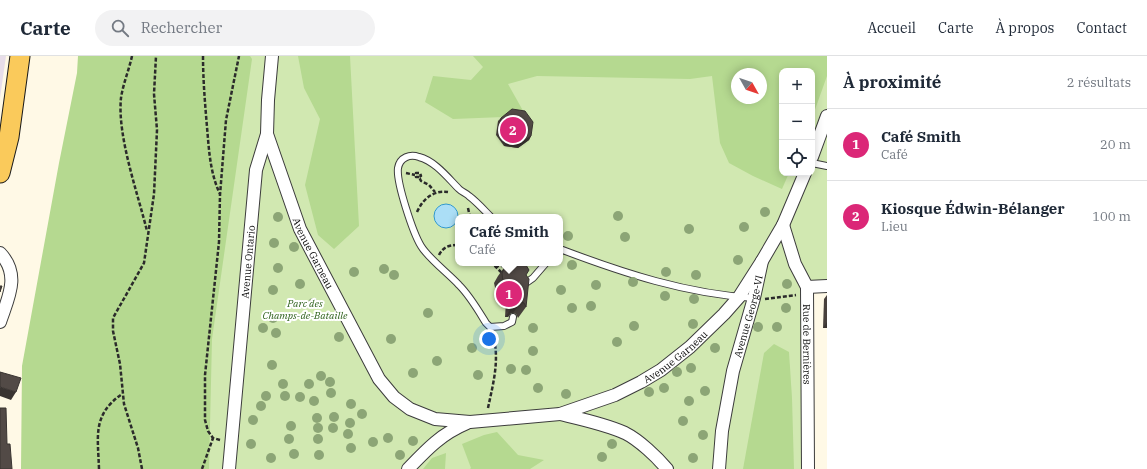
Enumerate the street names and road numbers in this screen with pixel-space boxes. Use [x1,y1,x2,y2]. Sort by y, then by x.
street label: Avenue Garneau [290,216,336,291]
street label: Avenue Ontario [238,224,258,299]
street label: Avenue George-VI [731,274,766,359]
street label: Rue de Bernières [800,304,814,385]
street label: Avenue Garneau [641,328,710,386]

